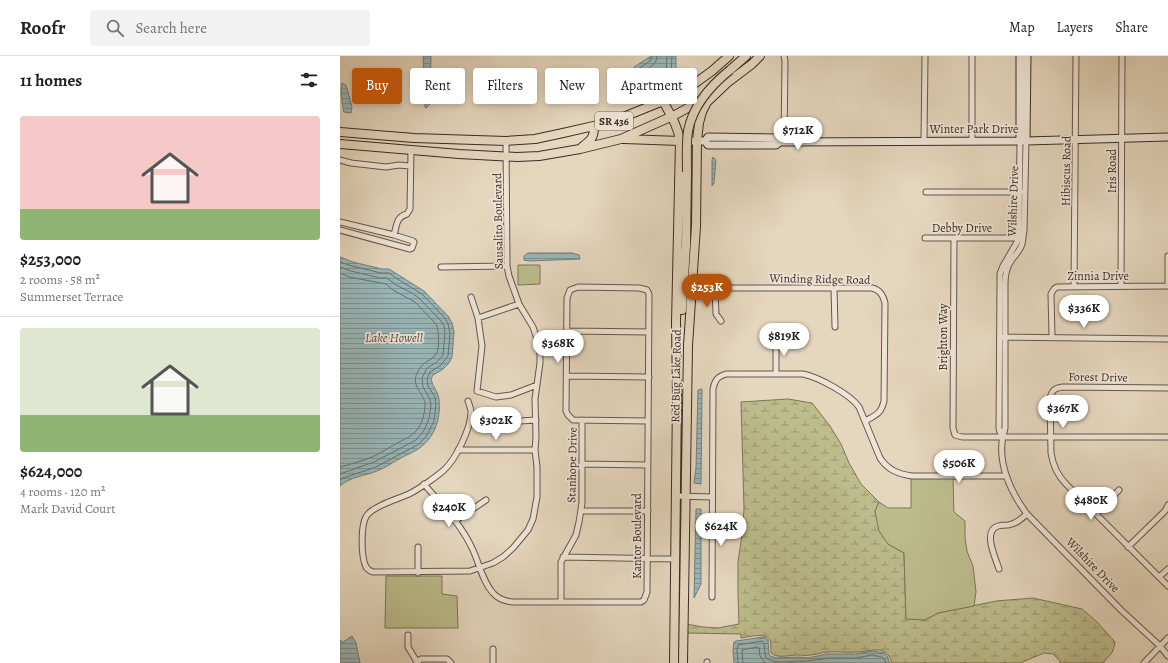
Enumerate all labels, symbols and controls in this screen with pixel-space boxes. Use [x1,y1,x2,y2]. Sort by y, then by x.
search box [90,10,370,46]
text: Roofr [20,15,66,41]
icon: search [104,17,126,39]
text: Search here [136,18,207,38]
text: Map [1009,18,1035,37]
text: Layers [1057,18,1093,37]
text: Share [1115,18,1148,37]
chip: Buy [352,68,402,104]
chip: Rent [410,68,465,104]
chip: Filters [473,68,537,104]
chip: New [545,68,599,104]
chip: Apartment [607,68,697,104]
text: 11 homes [20,69,82,92]
icon: filters [298,69,320,91]
road number: SR 436 [595,112,633,130]
pin: $712K [770,117,826,151]
text: $712K [782,121,814,138]
street label: Winter Park Drive [929,121,1018,137]
street label: Hibiscus Road [1057,135,1075,206]
icon: home [134,142,206,214]
street label: Iris Road [1104,148,1120,193]
street label: Wilshire Drive [1004,165,1022,238]
street label: Sausalito Boulevard [489,172,507,269]
street label: Debby Drive [932,220,992,236]
text: $253,000 [20,248,81,271]
street label: Zinnia Drive [1067,268,1129,284]
street label: Winding Ridge Road [768,270,871,288]
text: 2 rooms · 58 m² [20,271,100,288]
pin: $253K [679,274,735,308]
text: $253K [691,278,723,295]
text: Summerset Terrace [20,288,123,305]
pin: $336K [1056,295,1112,329]
text: $336K [1068,299,1100,316]
street label: Brighton Way [935,303,951,371]
pin: $819K [756,323,812,357]
text: $819K [768,327,800,344]
water label: Lake Howell [365,329,424,346]
street label: Red Bug Lake Road [667,329,685,423]
pin: $368K [530,330,586,364]
text: $368K [542,334,574,351]
icon: home [134,354,206,426]
street label: Forest Drive [1068,368,1128,386]
pin: $367K [1035,395,1091,429]
text: $367K [1047,399,1079,416]
pin: $302K [468,407,524,441]
text: $302K [479,411,513,428]
street label: Stanhope Drive [563,427,581,503]
pin: $506K [931,450,987,484]
text: $506K [943,454,975,471]
text: $624,000 [20,460,82,483]
text: 4 rooms · 120 m² [20,483,105,500]
pin: $480K [1063,487,1119,521]
text: $480K [1074,491,1108,508]
street label: Kantor Boulevard [629,492,645,579]
pin: $240K [421,494,477,528]
text: $240K [432,498,466,515]
text: Mark David Court [20,500,116,517]
pin: $624K [693,513,749,547]
text: $624K [704,517,738,534]
street label: Wilshire Drive [1062,533,1123,596]

